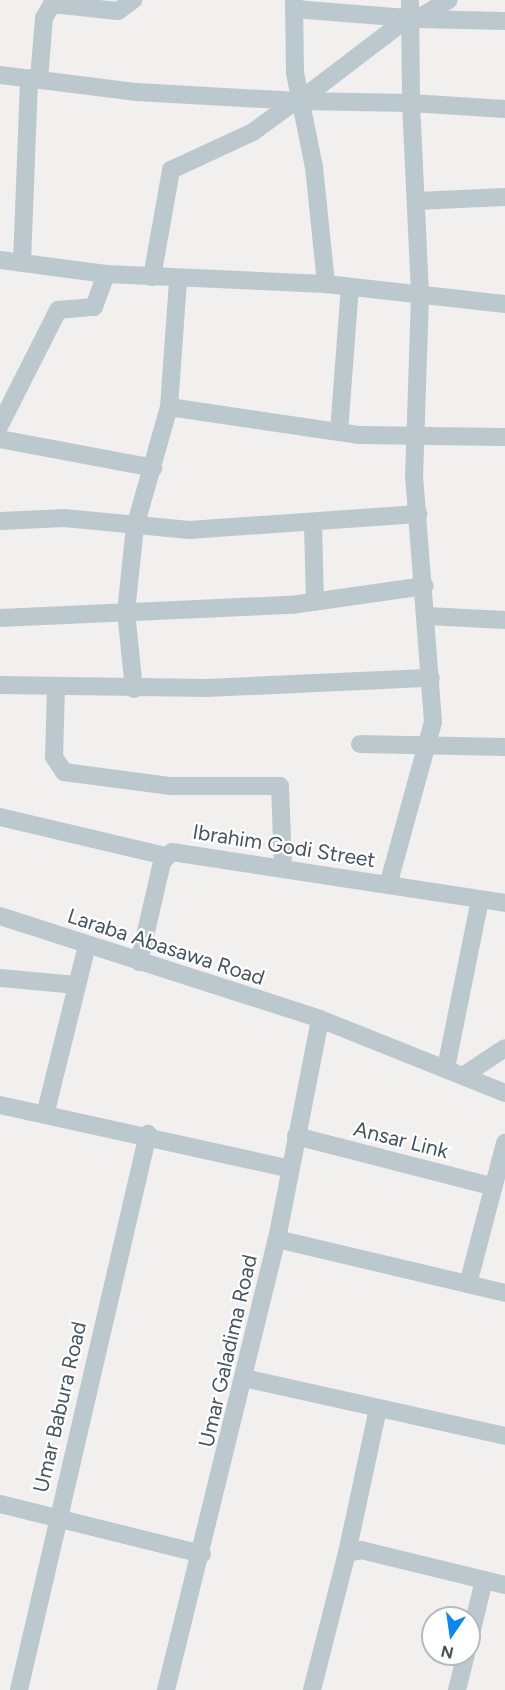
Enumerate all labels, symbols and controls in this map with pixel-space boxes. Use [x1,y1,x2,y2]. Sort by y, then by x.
street label: Ibrahim Godi Street [191,819,377,873]
street label: Laraba Abasawa Road [64,903,268,991]
street label: Ansar Link [351,1116,451,1164]
street label: Umar Galadima Road [194,1252,262,1450]
street label: Umar Babura Road [28,1319,92,1495]
north arrow [421,1606,481,1666]
text: N [439,1641,455,1663]

